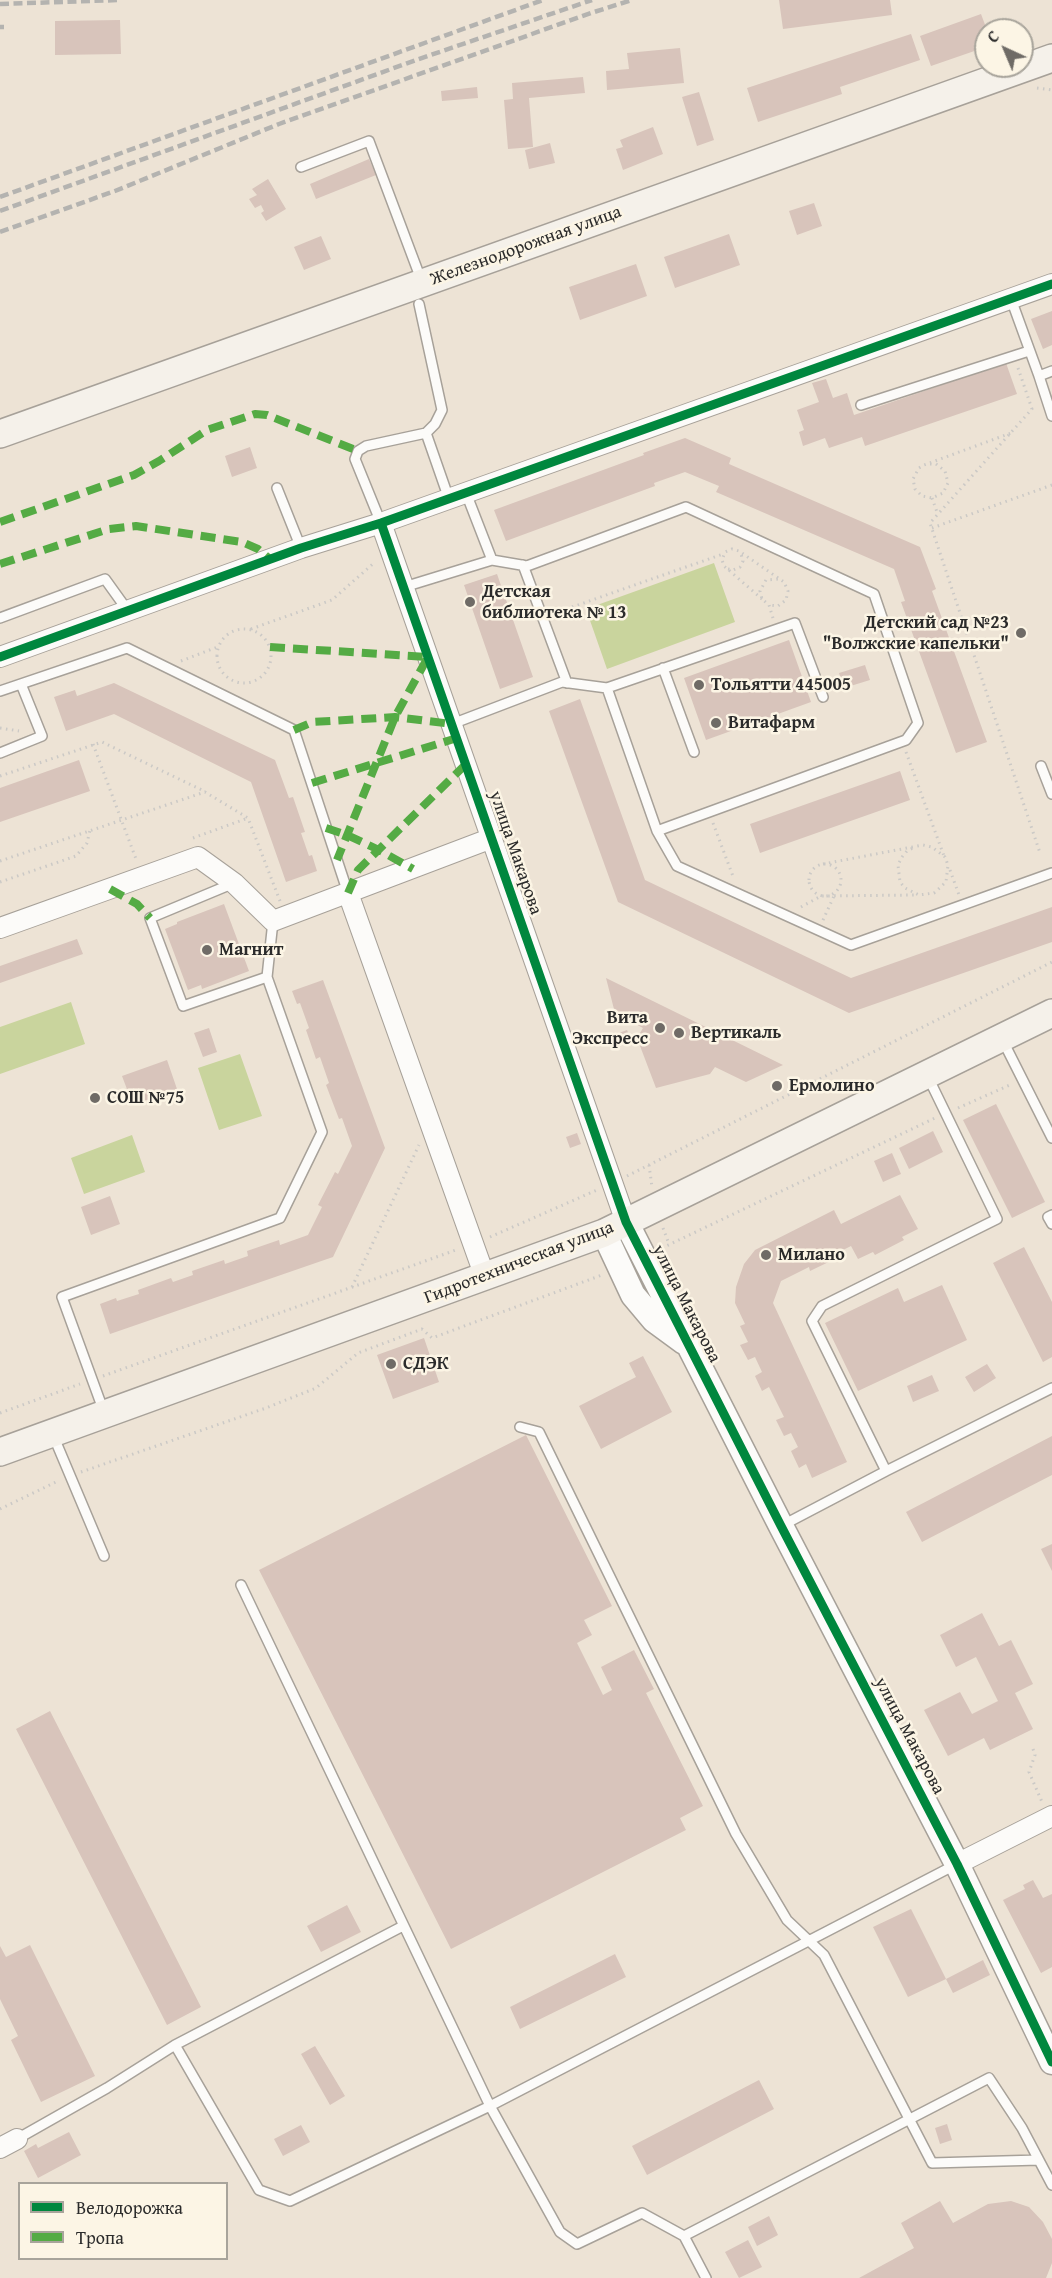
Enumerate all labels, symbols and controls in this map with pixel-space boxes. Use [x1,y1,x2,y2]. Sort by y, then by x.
north arrow [974,18,1034,78]
text: С [981,25,1004,48]
street label: Железнодорожная улица [427,201,625,291]
place label: Детская библиотека № 13 [482,581,627,624]
marker: Детская библиотека № 13 [463,595,477,609]
place label: Детский сад №23 "Волжские капельки" [823,612,1009,654]
marker: Детский сад №23 "Волжские капельки" [1014,626,1028,640]
place label: Тольятти 445005 [711,674,851,696]
marker: Тольятти 445005 [692,678,706,692]
place label: Витафарм [728,712,815,734]
marker: Витафарм [709,716,723,730]
street label: улица Макарова [484,788,546,918]
place label: Магнит [219,939,283,961]
marker: Магнит [200,943,214,957]
place label: Вита Экспресс [572,1007,648,1050]
marker: Вита Экспресс [653,1021,667,1035]
place label: Вертикаль [691,1022,781,1044]
marker: Вертикаль [672,1026,686,1040]
place label: Ермолино [789,1075,874,1097]
marker: Ермолино [770,1079,784,1093]
place label: СОШ №75 [107,1087,184,1109]
marker: СОШ №75 [88,1091,102,1105]
street label: Гидротехническая улица [421,1217,617,1309]
street label: улица Макарова [647,1241,725,1367]
place label: Милано [778,1244,845,1266]
marker: Милано [759,1248,773,1262]
place label: СДЭК [403,1353,449,1375]
marker: СДЭК [384,1357,398,1371]
street label: улица Макарова [869,1674,949,1798]
legend [18,2182,228,2260]
text: Велодорожка [76,2194,183,2221]
text: Тропа [76,2224,124,2251]

